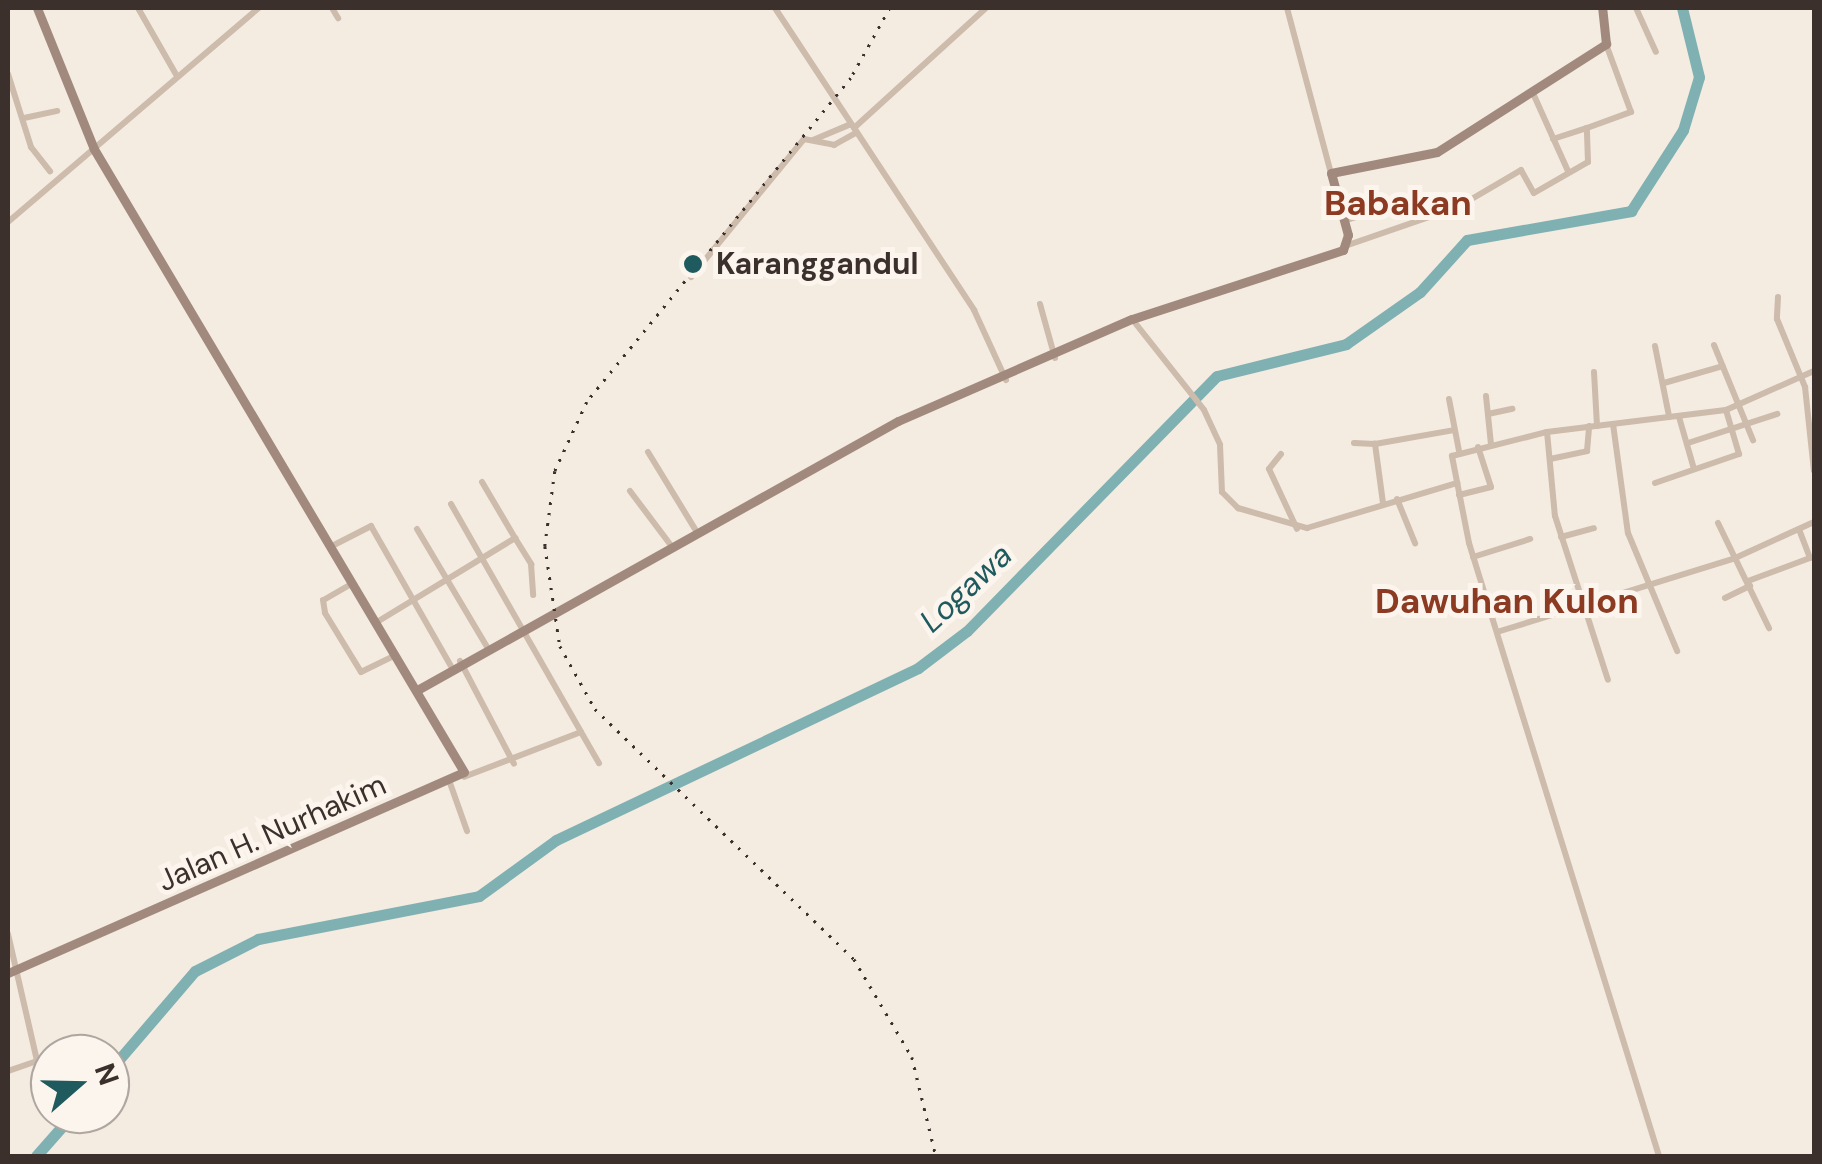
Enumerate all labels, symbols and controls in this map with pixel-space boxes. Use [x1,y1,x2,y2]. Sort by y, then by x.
district label: Babakan [1324,182,1472,224]
place label: Karanggandul [716,246,918,282]
marker: Karanggandul [680,251,706,277]
water label: Logawa [912,536,1020,640]
district label: Dawuhan Kulon [1375,580,1639,622]
street label: Jalan H. Nurhakim [153,767,391,899]
north arrow [30,1034,130,1134]
text: N [86,1058,128,1090]

